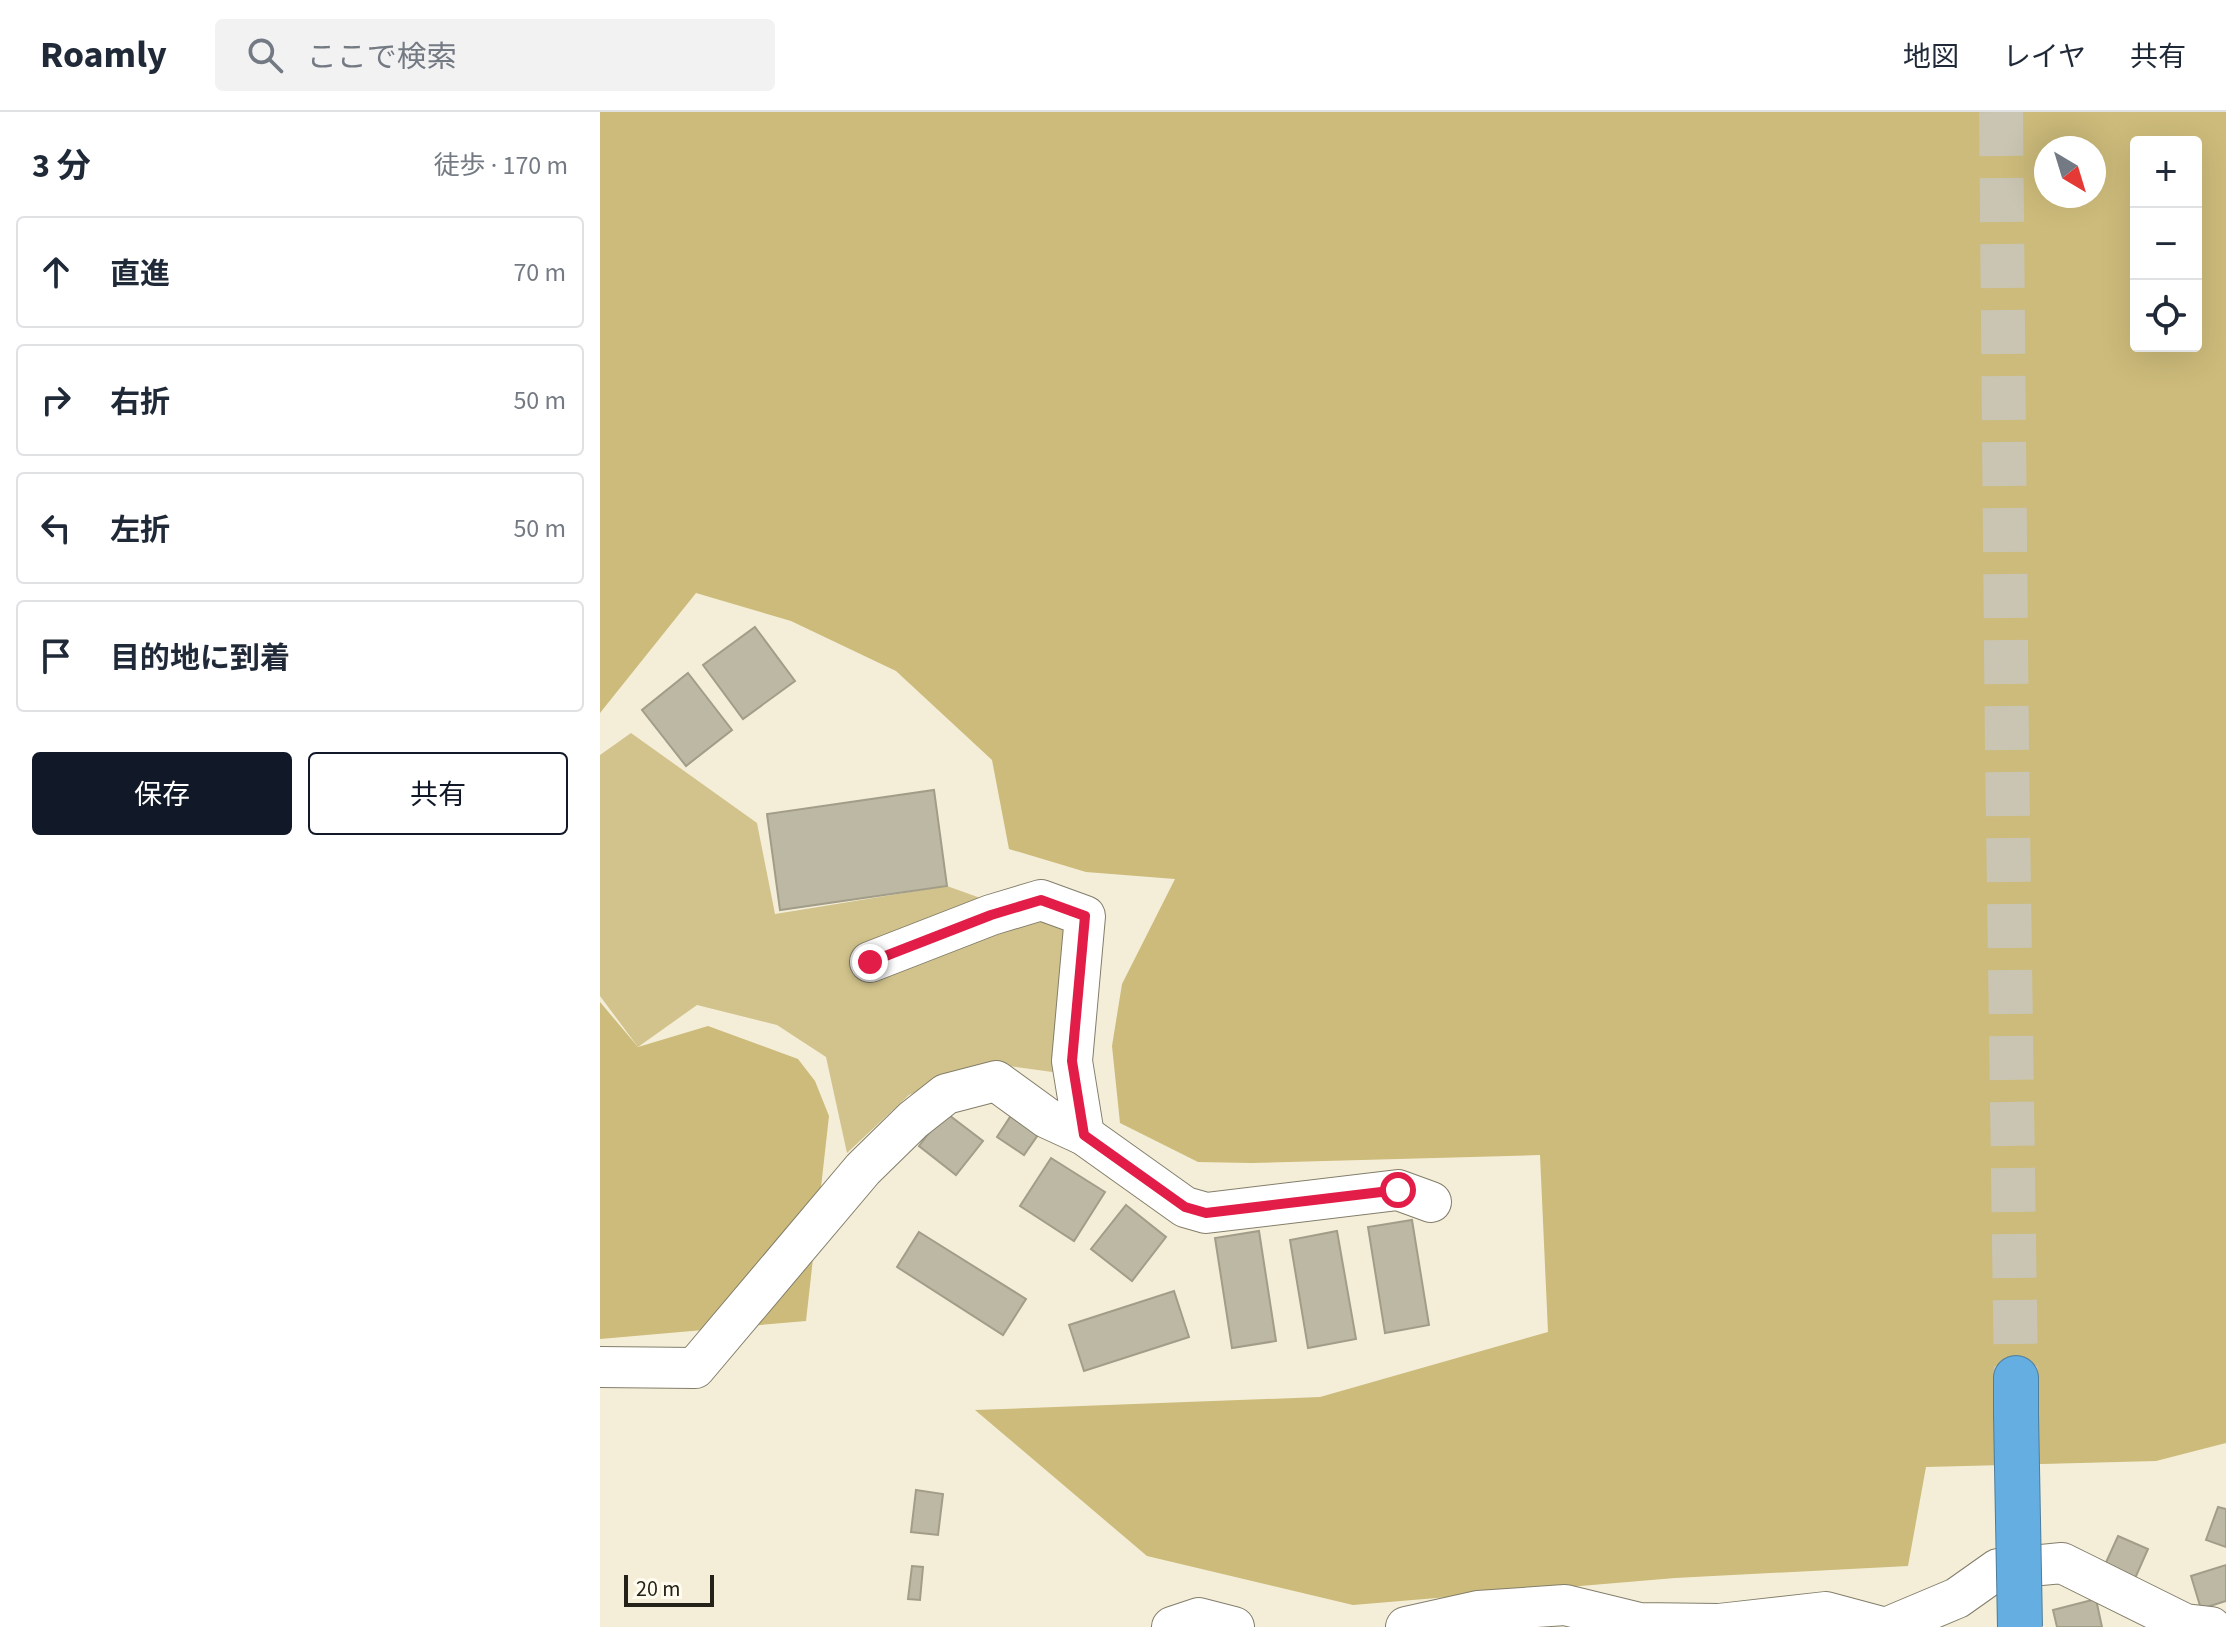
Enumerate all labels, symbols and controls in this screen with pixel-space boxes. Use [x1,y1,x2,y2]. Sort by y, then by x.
search box [215,19,775,91]
text: Roamly [40,28,167,82]
icon: search [243,33,287,77]
text: ここで検索 [307,36,457,79]
text: 地図 [1903,37,1959,77]
text: レイヤ [2003,37,2086,77]
text: 共有 [2130,37,2186,77]
north arrow [2034,136,2106,208]
map controls [2130,136,2202,352]
button: + [2130,136,2202,208]
text: 3 分 [32,142,91,191]
text: 徒歩 · 170 m [434,147,568,184]
button: − [2130,208,2202,280]
icon: ahead [34,250,78,294]
text: 直進 [110,253,170,296]
text: 70 m [513,254,566,291]
button: locate [2130,280,2202,352]
icon: right [34,378,78,422]
text: 右折 [110,381,170,424]
text: 50 m [513,382,566,419]
icon: left [34,506,78,550]
text: 左折 [110,509,170,552]
text: 50 m [513,510,566,547]
icon: arrive [34,634,78,678]
text: 目的地に到着 [110,637,290,680]
button: 保存 [32,752,292,835]
button: 共有 [308,752,568,835]
route end [852,944,888,980]
route start [1380,1172,1416,1208]
scale bar [624,1571,714,1607]
text: 20 m [636,1573,681,1605]

